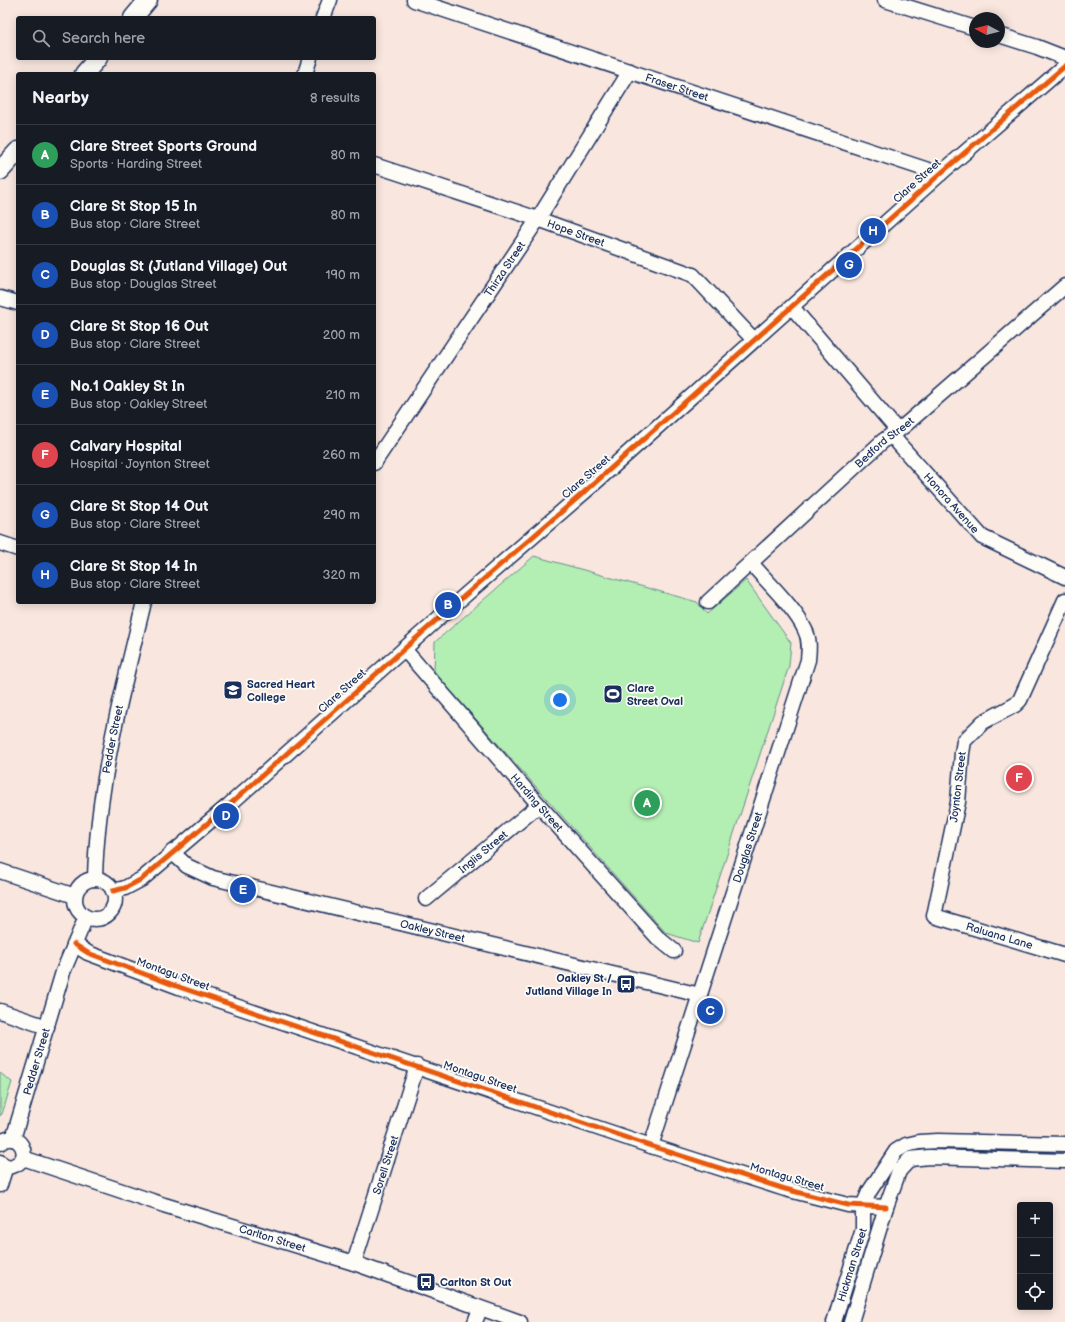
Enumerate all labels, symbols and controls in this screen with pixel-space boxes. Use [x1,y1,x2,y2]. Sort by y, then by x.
north arrow [969,12,1005,48]
search box [16,16,376,60]
icon: search [30,27,52,49]
text: Search here [62,29,145,48]
street label: Fraser Street [644,71,711,104]
text: Nearby [32,88,89,108]
text: 8 results [310,90,360,106]
text: Clare Street Sports Ground [70,137,257,156]
text: A [41,147,49,163]
text: 80 m [331,147,360,163]
text: Sports · Harding Street [70,156,202,172]
street label: Clare Street [890,156,944,206]
text: Clare St Stop 15 In [70,197,197,216]
text: B [40,207,50,223]
text: 80 m [331,207,360,223]
text: Bus stop · Clare Street [70,216,200,232]
street label: Hope Street [545,216,607,249]
pin: H [860,216,886,246]
street label: Thirza Street [481,238,528,299]
pin: G [836,250,862,280]
text: Douglas St (Jutland Village) Out [70,257,287,276]
text: C [40,267,50,283]
text: 190 m [326,267,360,283]
text: Bus stop · Douglas Street [70,276,216,292]
text: Clare St Stop 16 Out [70,317,208,336]
text: D [40,327,50,343]
text: 200 m [323,327,360,343]
text: Bus stop · Clare Street [70,336,200,352]
text: No.1 Oakley St In [70,377,185,396]
text: E [41,387,49,403]
text: 210 m [326,387,360,403]
text: Bus stop · Oakley Street [70,396,207,412]
street label: Bedford Street [852,414,917,470]
text: Calvary Hospital [70,437,182,456]
text: F [41,447,49,463]
text: 260 m [322,447,360,463]
street label: Clare Street [559,452,613,501]
text: Hospital · Joynton Street [70,456,210,472]
street label: Honora Avenue [921,470,982,536]
text: Clare St Stop 14 Out [70,497,208,516]
text: G [40,507,50,523]
text: 290 m [323,507,360,523]
text: Bus stop · Clare Street [70,516,200,532]
text: Clare St Stop 14 In [70,557,197,576]
text: H [40,567,50,583]
text: 320 m [322,567,360,583]
text: Bus stop · Clare Street [70,576,200,592]
pin: B [435,590,461,620]
street label: Clare Street [315,666,369,716]
place label: Sacred Heart College [247,678,315,704]
school or university icon: Sacred Heart College [222,679,244,701]
place label: Clare Street Oval [627,682,683,708]
sports icon: Clare Street Oval [602,683,624,705]
your location [550,690,570,710]
street label: Pedder Street [99,703,126,774]
street label: Joynton Street [947,750,969,823]
pin: F [1006,763,1032,793]
street label: Harding Street [508,771,566,834]
pin: A [634,788,660,818]
pin: D [213,801,239,831]
street label: Douglas Street [730,810,765,884]
street label: Inglis Street [456,827,510,876]
pin: E [230,875,256,905]
street label: Oakley Street [399,917,467,945]
street label: Raluana Lane [964,919,1035,952]
street label: Montagu Street [135,955,212,993]
place label: Oakley St / Jutland Village In [526,972,612,998]
bus stop icon: Oakley St / Jutland Village In [615,973,637,995]
pin: C [697,996,723,1026]
street label: Pedder Street [20,1026,53,1096]
street label: Montagu Street [442,1058,519,1096]
street label: Sorell Street [370,1133,401,1196]
street label: Montagu Street [748,1160,826,1194]
map controls [1017,1202,1053,1310]
button: + [1017,1202,1053,1238]
street label: Carlton Street [238,1222,308,1255]
street label: Hickman Street [834,1226,870,1303]
button: − [1017,1238,1053,1274]
bus stop icon: Carlton St Out [415,1271,437,1293]
button: locate [1017,1274,1053,1310]
place label: Carlton St Out [440,1276,512,1289]

